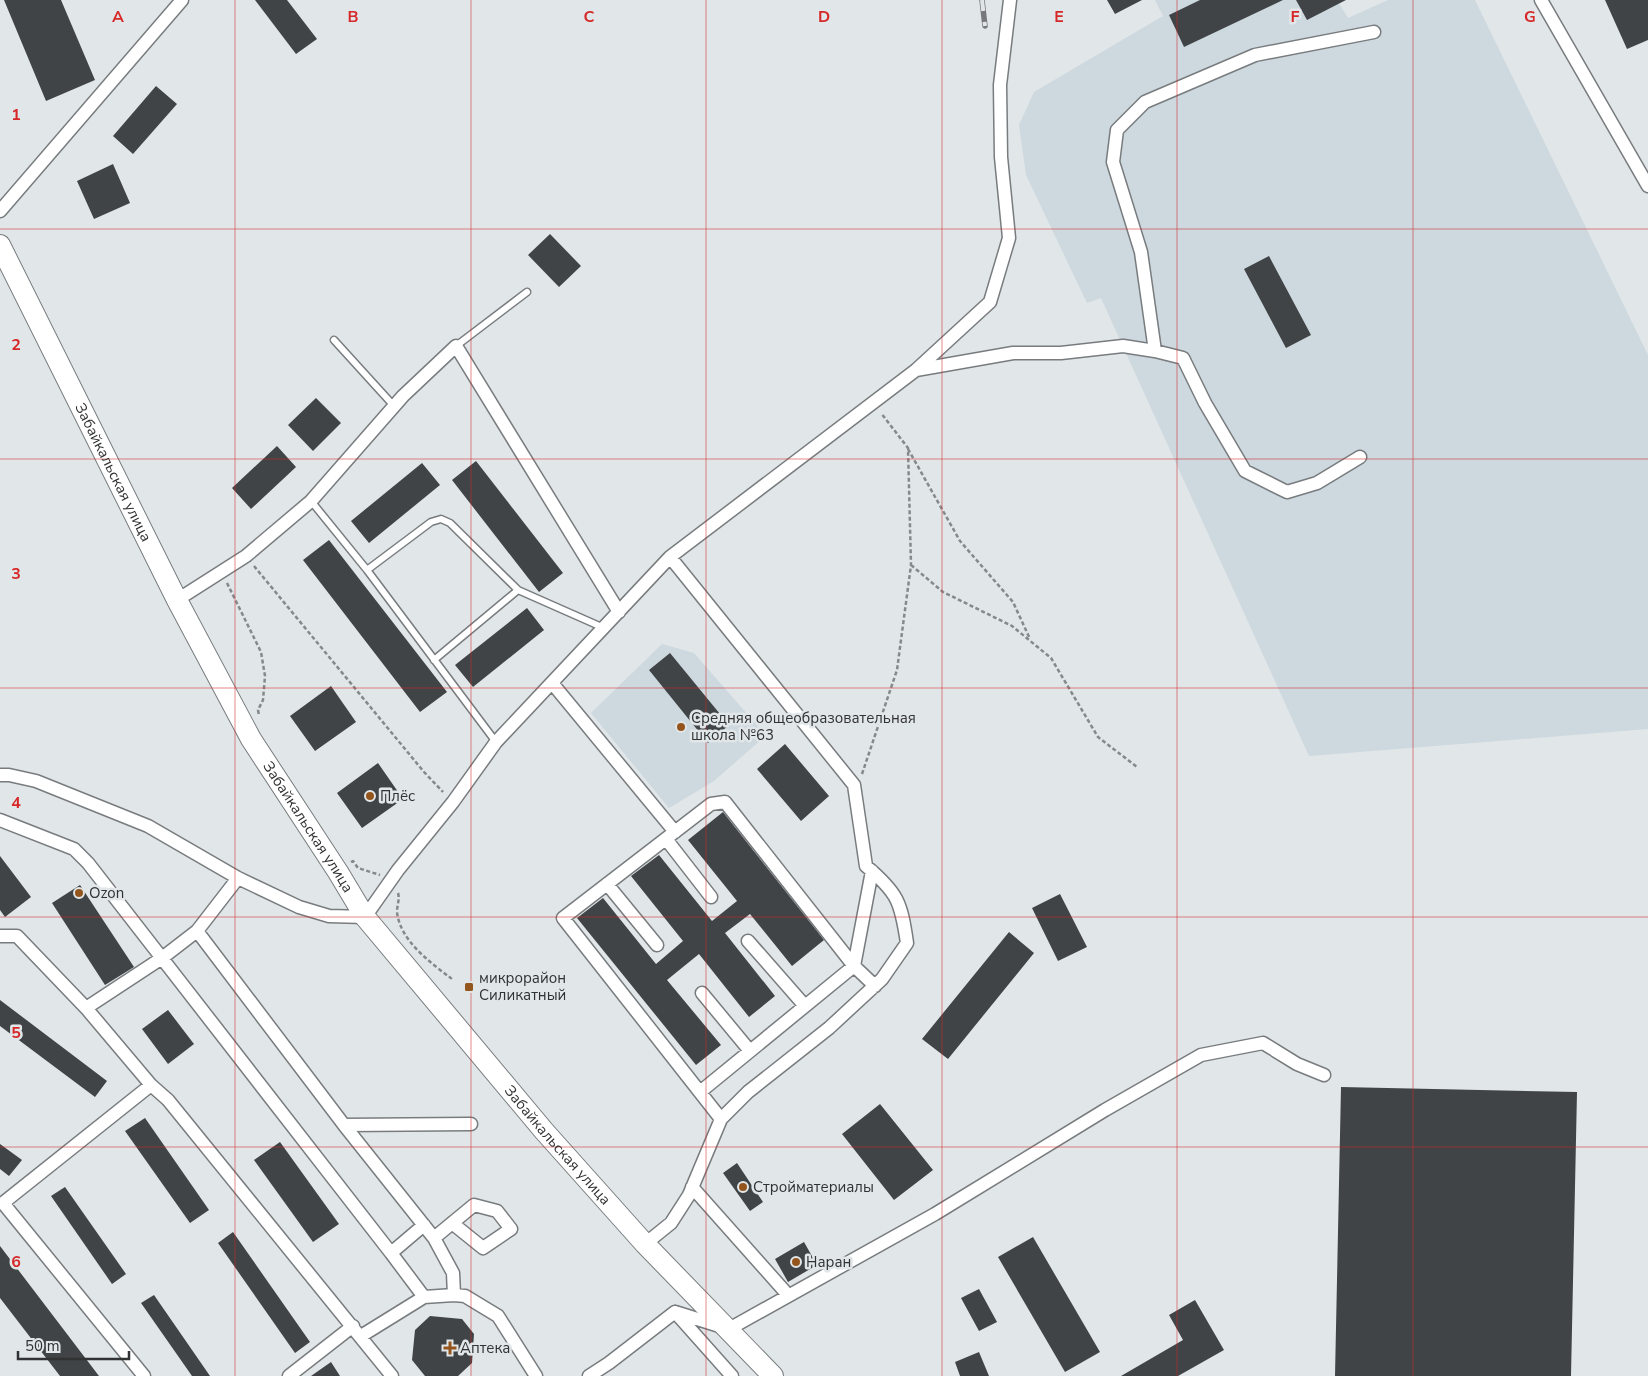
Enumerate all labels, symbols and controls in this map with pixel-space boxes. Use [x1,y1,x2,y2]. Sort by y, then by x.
text: A [112,6,124,28]
text: B [347,6,359,28]
text: C [584,6,595,28]
text: D [818,6,830,28]
text: E [1054,6,1064,28]
text: F [1291,6,1300,28]
text: G [1524,6,1536,28]
text: 1 [11,104,21,126]
text: 2 [11,334,21,356]
street label: Забайкальская улица [70,400,156,545]
text: 3 [11,563,21,585]
place label: Средняя общеобразовательная школа №63 [691,708,916,745]
marker: Средняя общеобразовательная школа №63 [675,721,687,733]
street label: Забайкальская улица [258,757,358,896]
place label: Плёс [380,786,415,806]
marker: Плёс [364,790,376,802]
text: 4 [11,792,21,814]
place label: Ozon [89,883,124,903]
marker: Ozon [73,887,85,899]
place label: микрорайон Силикатный [479,968,566,1005]
marker: микрорайон Силикатный [463,981,475,993]
text: 5 [11,1022,21,1044]
street label: Забайкальская улица [500,1081,615,1209]
place label: Стройматериалы [753,1177,874,1197]
marker: Стройматериалы [737,1181,749,1193]
text: 6 [11,1251,21,1273]
place label: Наран [806,1252,851,1272]
marker: Наран [790,1256,802,1268]
scale bar [18,1328,129,1360]
text: 50 m [25,1336,60,1356]
place label: Аптека [460,1338,510,1358]
marker: Аптека [444,1342,456,1354]

